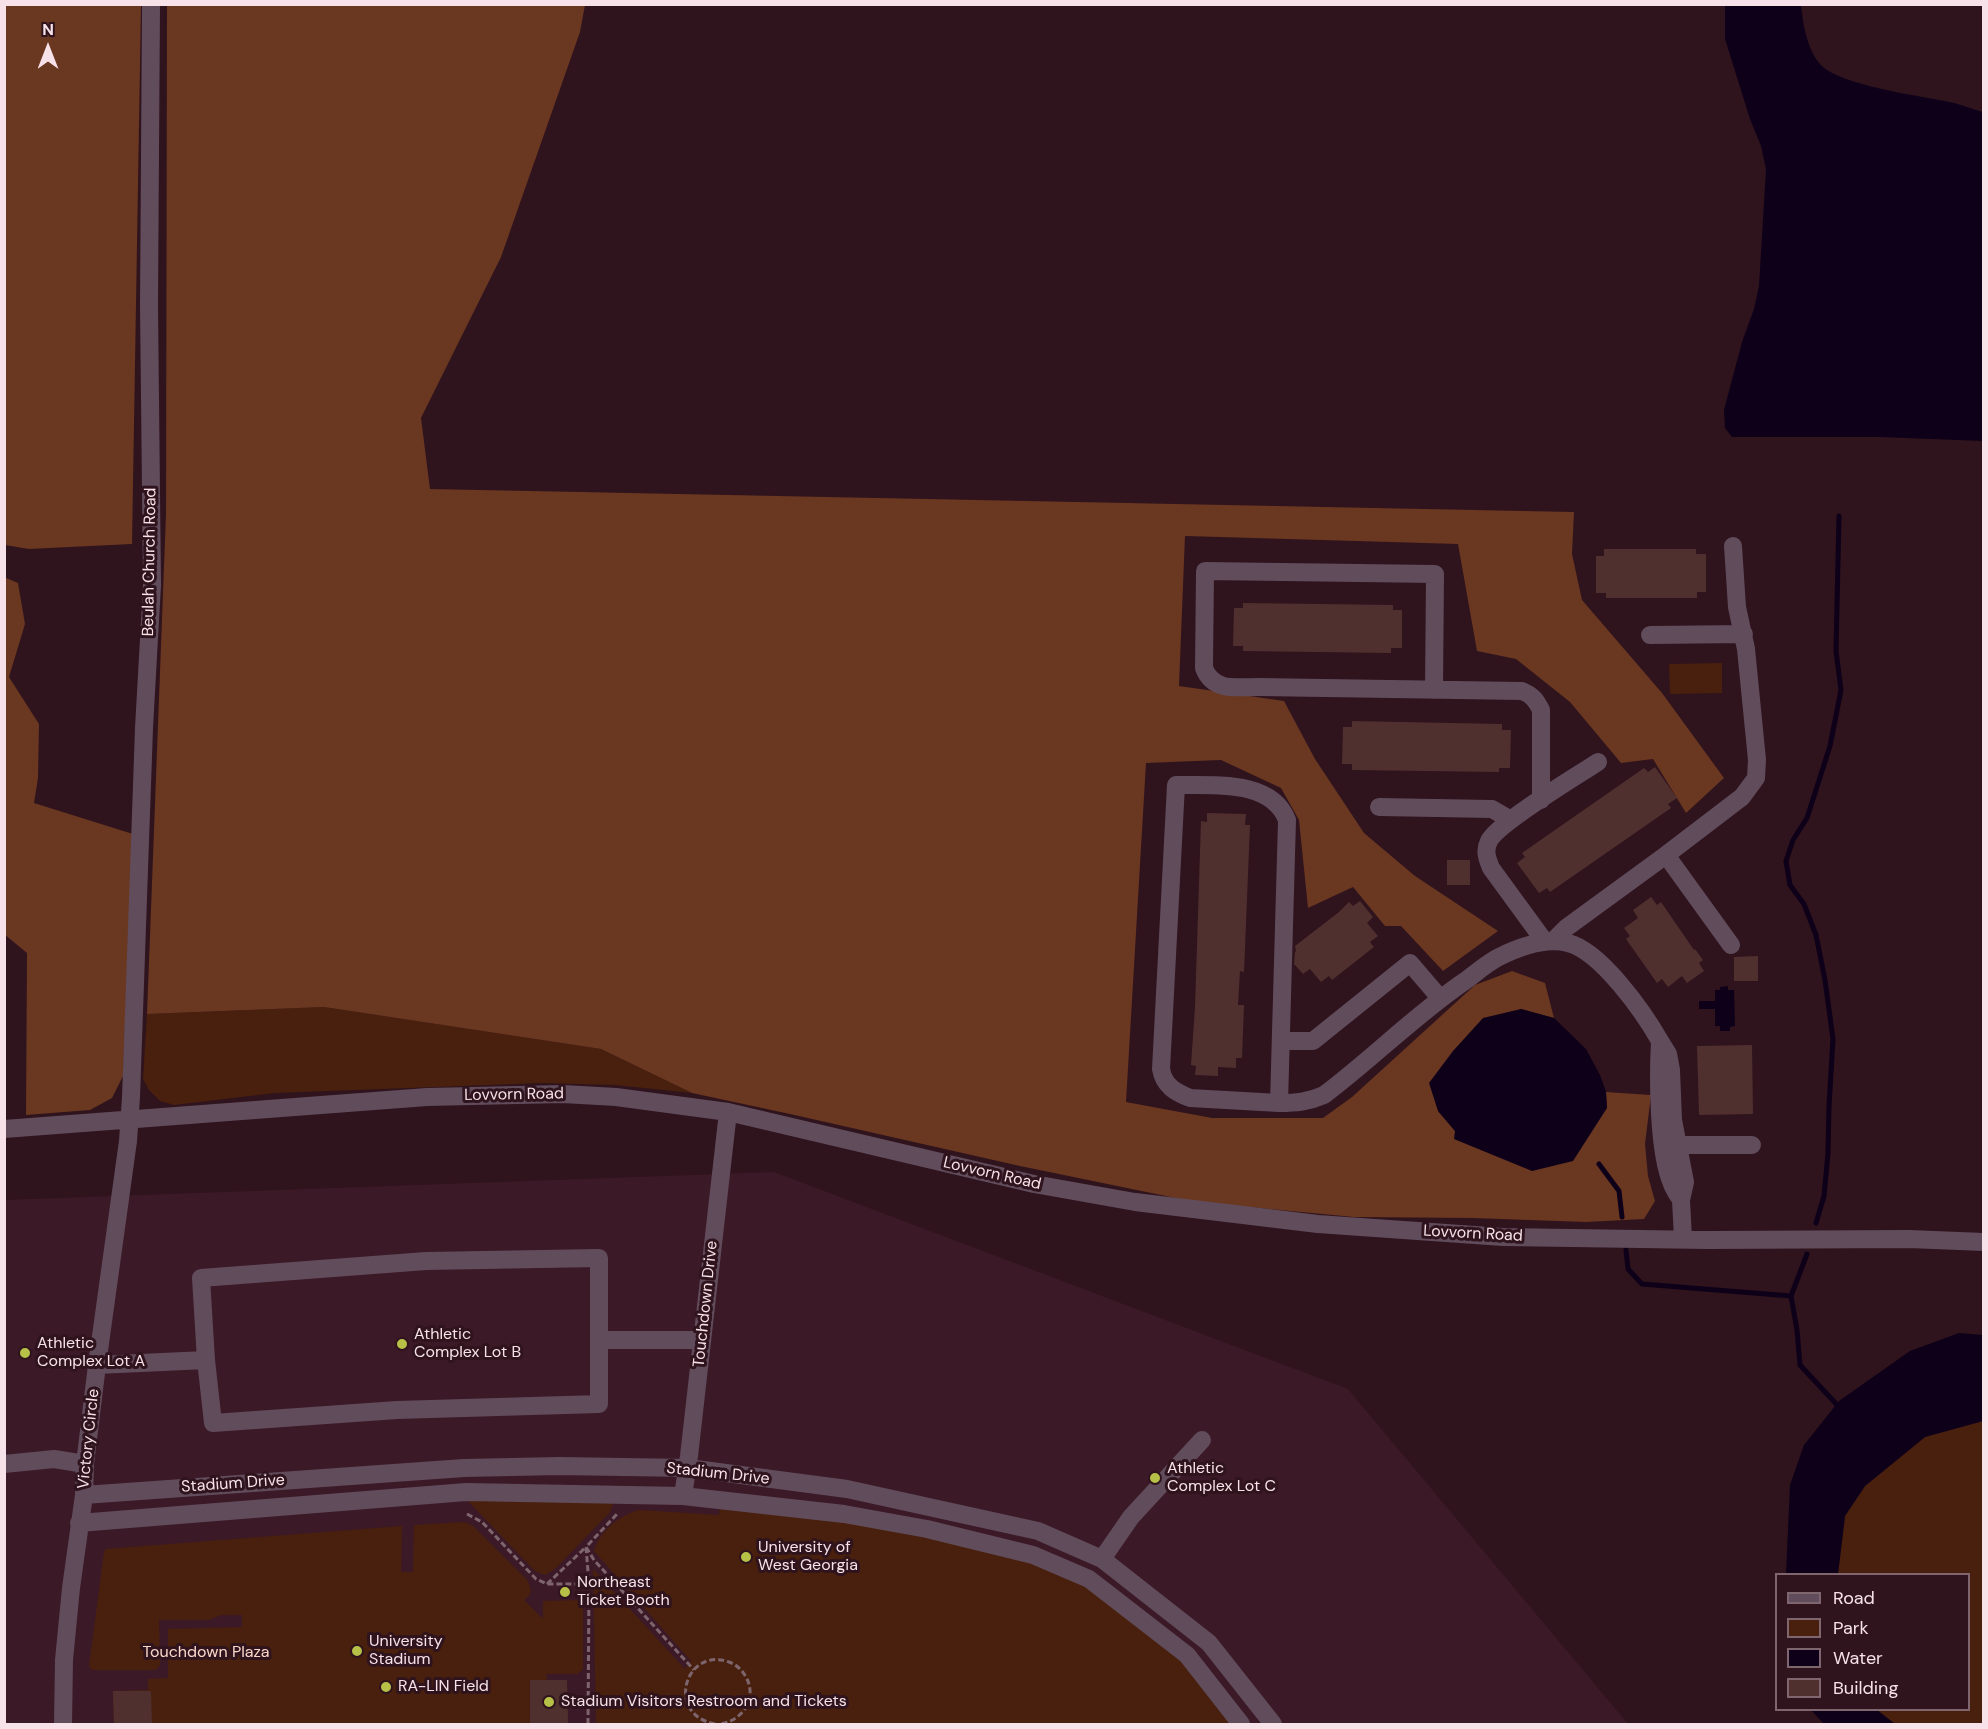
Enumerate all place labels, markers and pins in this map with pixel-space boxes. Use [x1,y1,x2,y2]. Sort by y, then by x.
place label: Athletic Complex Lot B [414,1325,521,1363]
place label: Athletic Complex Lot A [37,1334,145,1372]
marker: Athletic Complex Lot B [395,1337,409,1351]
marker: Athletic Complex Lot A [18,1346,32,1360]
place label: Athletic Complex Lot C [1167,1459,1276,1497]
marker: Athletic Complex Lot C [1148,1471,1162,1485]
place label: University of West Georgia [758,1538,858,1576]
marker: University of West Georgia [739,1550,753,1564]
place label: Northeast Ticket Booth [577,1573,670,1611]
marker: Northeast Ticket Booth [558,1585,572,1599]
place label: University Stadium [369,1632,443,1670]
marker: University Stadium [350,1644,364,1658]
place label: RA-LIN Field [398,1677,489,1697]
marker: RA-LIN Field [379,1680,393,1694]
place label: Stadium Visitors Restroom and Tickets [561,1692,847,1712]
marker: Stadium Visitors Restroom and Tickets [542,1695,556,1709]

